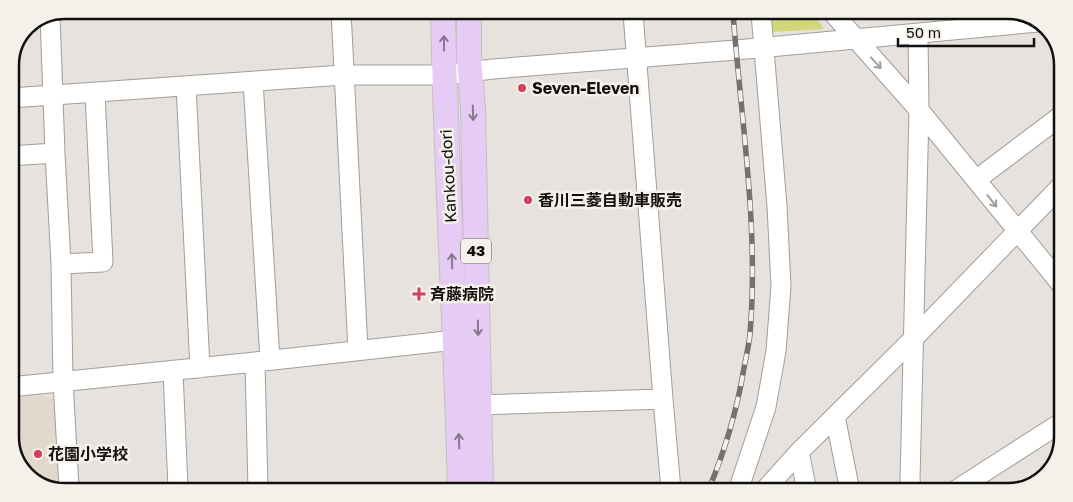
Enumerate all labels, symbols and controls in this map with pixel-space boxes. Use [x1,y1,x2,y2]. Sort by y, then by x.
scale bar [898,15,1034,47]
text: 50 m [906,23,941,41]
one-way arrow [439,36,448,52]
one-way arrow [870,57,882,70]
place label: Seven-Eleven [532,78,639,98]
marker: Seven-Eleven [516,82,528,94]
one-way arrow [468,104,478,121]
street label: Kankou-dori [436,129,460,223]
place label: 香川三菱自動車販売 [538,190,682,210]
marker: 香川三菱自動車販売 [522,194,534,206]
one-way arrow [987,194,998,207]
road number: 43 [461,238,491,264]
one-way arrow [447,253,457,270]
place label: 斉藤病院 [430,284,494,304]
marker: 斉藤病院 [412,287,426,301]
one-way arrow [473,320,483,336]
one-way arrow [454,433,464,450]
place label: 花園小学校 [48,444,128,464]
marker: 花園小学校 [32,448,44,460]

